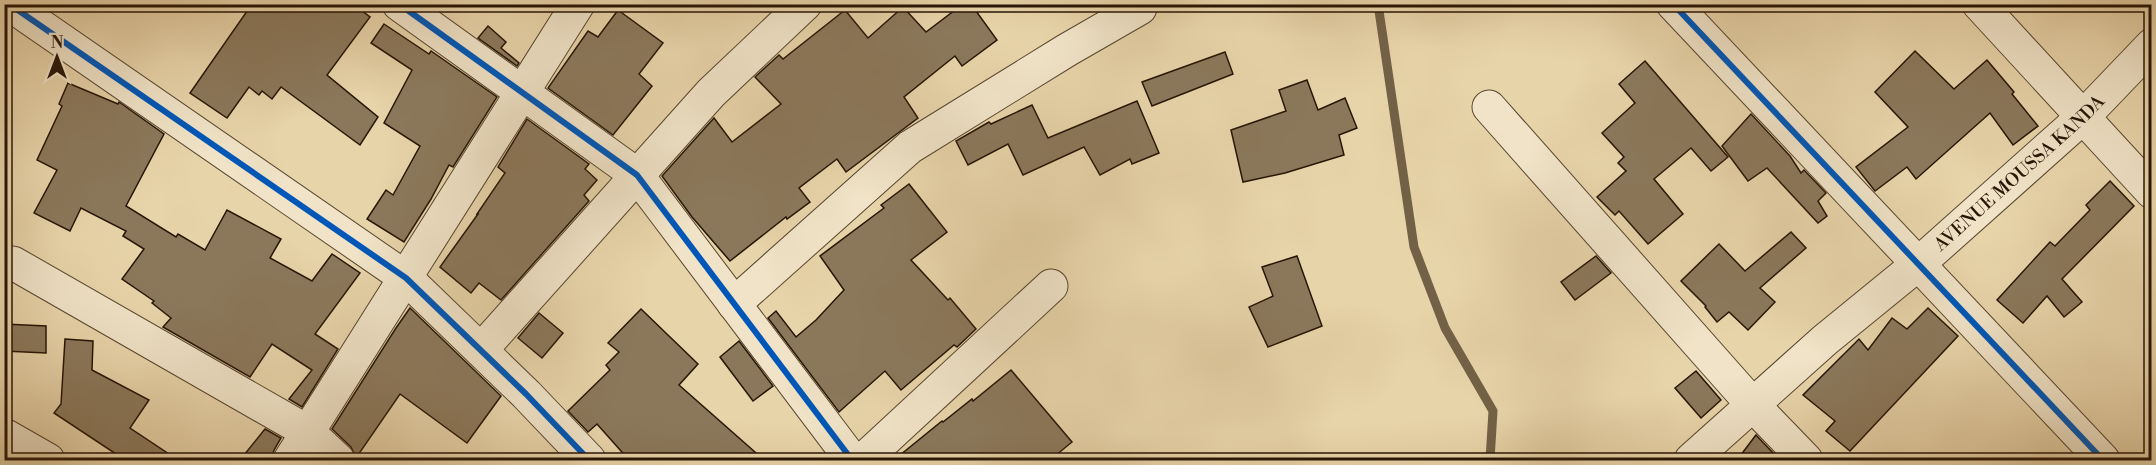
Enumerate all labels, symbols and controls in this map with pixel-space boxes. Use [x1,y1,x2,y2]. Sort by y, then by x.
north arrow [27,27,87,87]
text: N [51,33,64,53]
street label: AVENUE MOUSSA KANDA [1928,90,2110,257]

